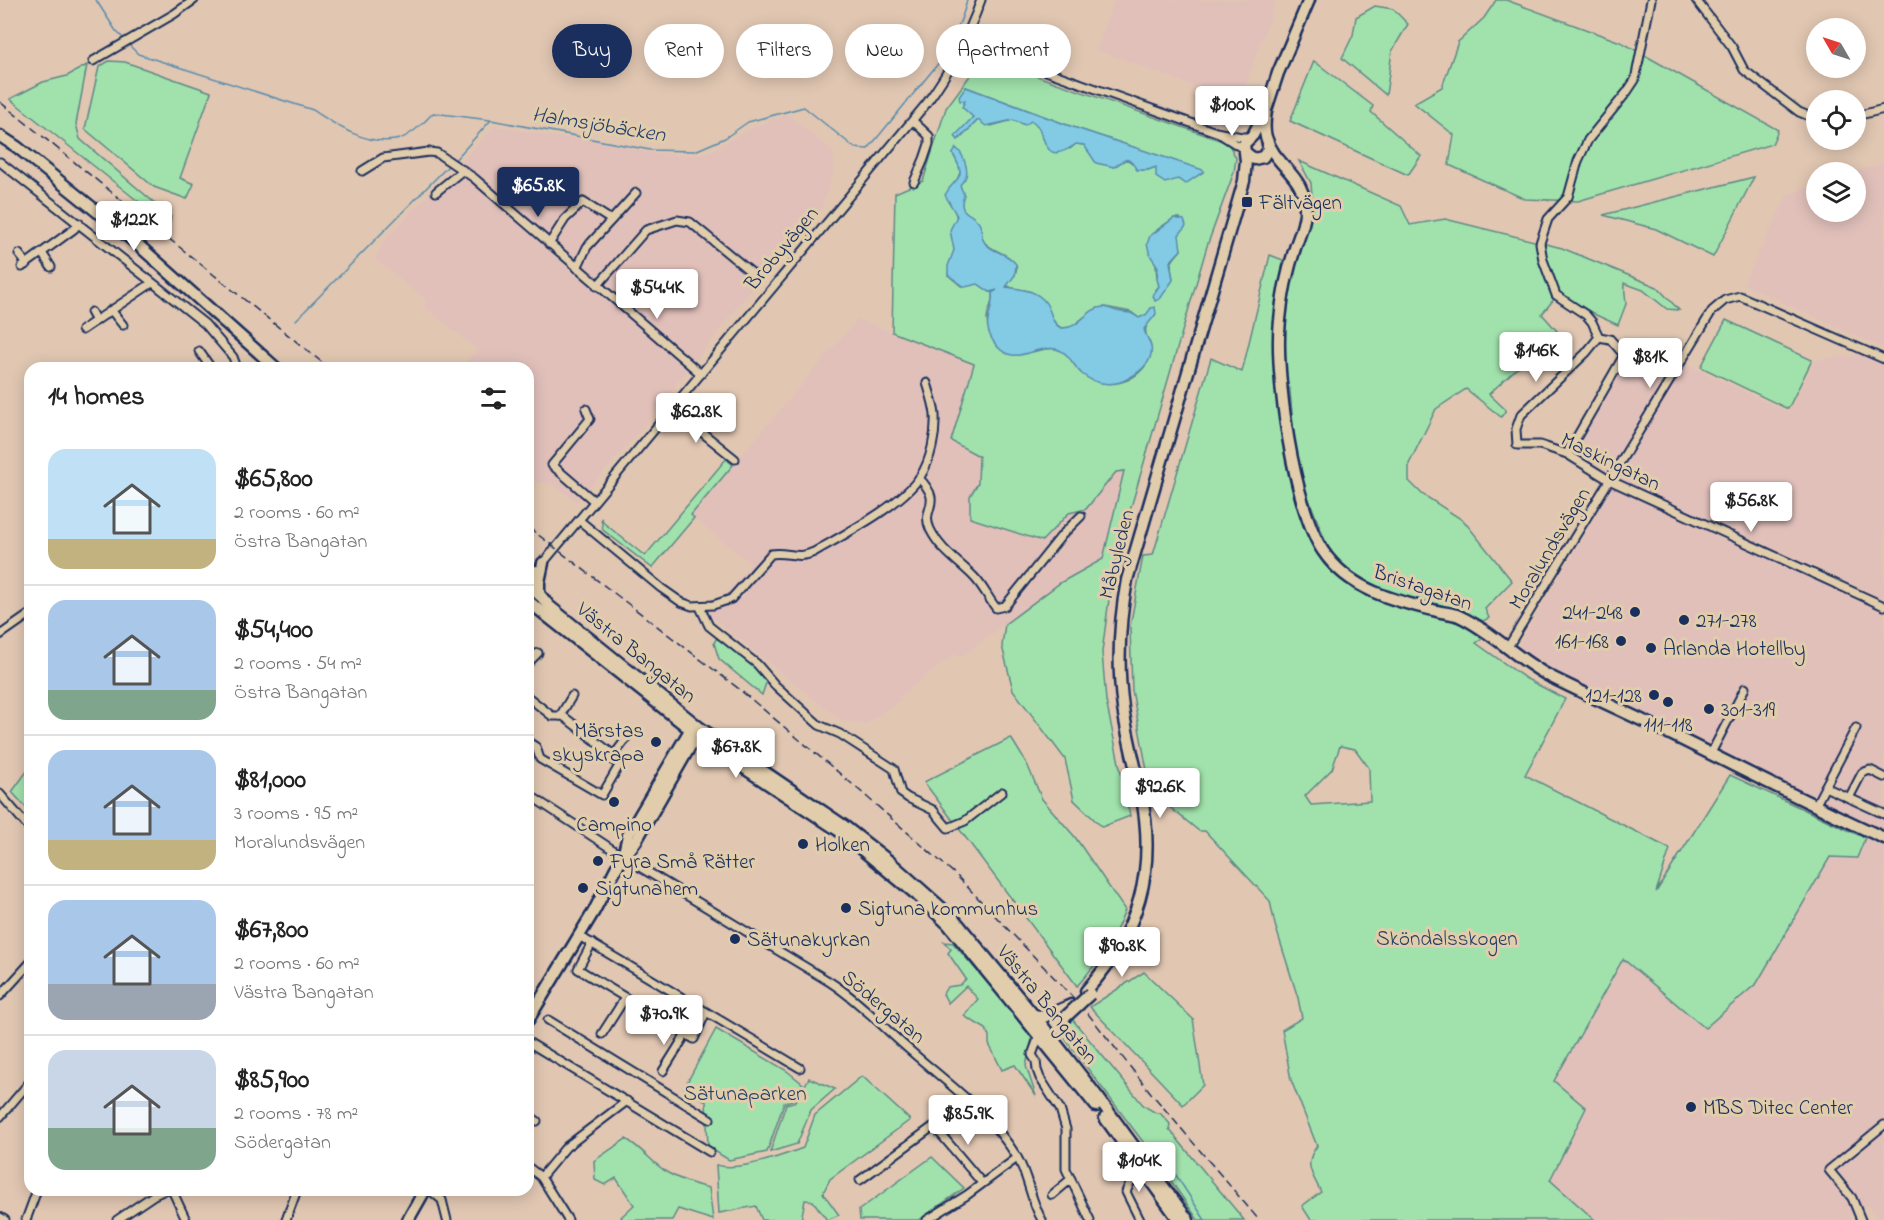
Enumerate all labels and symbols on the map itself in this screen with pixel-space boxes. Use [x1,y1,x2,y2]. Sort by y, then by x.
north arrow [1806,18,1866,78]
pin: $100K [1190,86,1274,137]
water label: Halmsjöbäcken [530,100,669,152]
pin: $65.8K [489,167,587,218]
place label: Fältvägen [1258,189,1342,221]
marker: Fältvägen [1240,195,1254,209]
pin: $122K [92,201,176,252]
street label: Brobyvägen [738,201,828,300]
pin: $54.4K [608,269,706,320]
pin: $146K [1494,332,1578,383]
pin: $81K [1614,338,1686,389]
pin: $62.8K [647,393,745,444]
street label: Maskingatan [1554,426,1665,502]
street label: Moralundsvägen [1502,482,1601,617]
pin: $56.8K [1702,482,1800,533]
street label: Måbyleden [1092,507,1145,603]
street label: Bristagatan [1367,558,1476,622]
street label: Västra Bangatan [567,595,702,713]
place label: 241-248 [1562,599,1623,629]
marker: 241-248 [1628,605,1642,619]
place label: 271-278 [1696,607,1757,637]
marker: 271-278 [1677,613,1691,627]
place label: 161-168 [1555,628,1609,658]
marker: 161-168 [1614,634,1628,648]
place label: Arlanda Hotellby [1663,635,1805,667]
marker: Arlanda Hotellby [1644,641,1658,655]
place label: 121-128 [1585,682,1642,712]
marker: 121-128 [1647,688,1661,702]
marker: 111-118 [1661,695,1675,709]
place label: 301-319 [1721,696,1776,726]
marker: 301-319 [1702,702,1716,716]
place label: 111-118 [1643,711,1693,741]
place label: Märstas skyskrapa [552,717,644,773]
pin: $67.8K [687,728,785,779]
marker: Märstas skyskrapa [649,735,663,749]
pin: $92.6K [1111,768,1209,819]
marker: Campino [607,795,621,809]
place label: Campino [576,811,652,841]
place label: Holken [815,831,870,861]
marker: Holken [796,837,810,851]
place label: Fyra Små Rätter [609,848,756,880]
marker: Fyra Små Rätter [591,854,605,868]
place label: Sigtunahem [595,875,698,907]
marker: Sigtunahem [576,881,590,895]
place label: Sigtuna kommunhus [858,895,1038,927]
marker: Sigtuna kommunhus [839,901,853,915]
park label: Sköndalsskogen [1376,925,1518,957]
place label: Sätunakyrkan [747,926,870,958]
pin: $90.8K [1073,927,1171,978]
marker: Sätunakyrkan [728,932,742,946]
street label: Västra Bangatan [986,938,1104,1073]
street label: Södergatan [833,963,931,1053]
pin: $70.9K [615,995,713,1046]
park label: Sätunaparken [683,1080,807,1110]
place label: MBS Ditec Center [1703,1094,1854,1124]
pin: $85.9K [919,1095,1017,1146]
marker: MBS Ditec Center [1684,1100,1698,1114]
pin: $104K [1097,1142,1181,1193]

